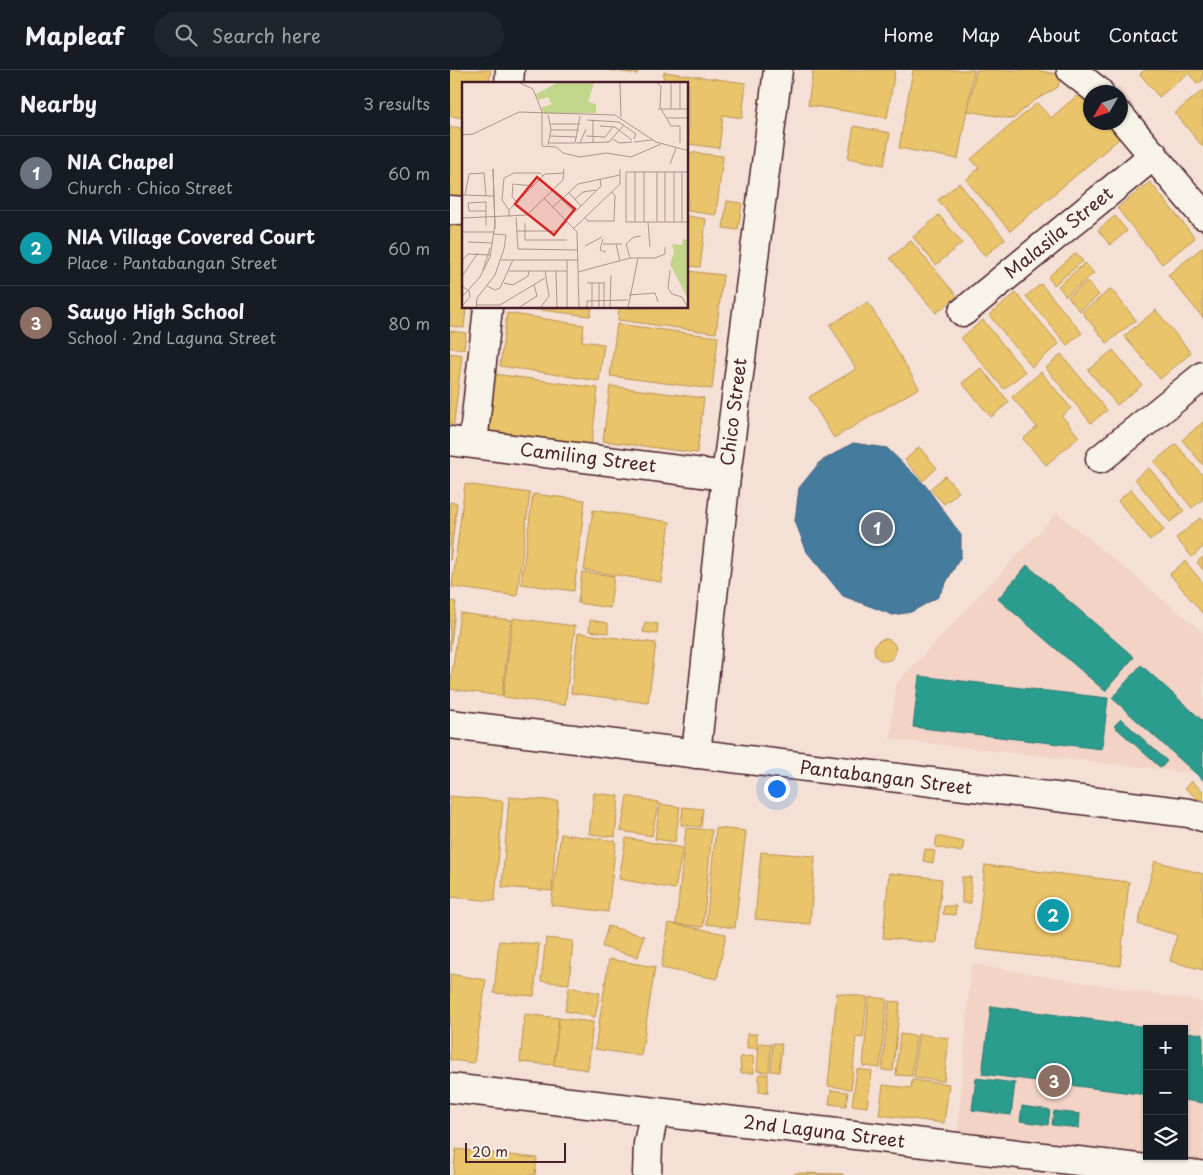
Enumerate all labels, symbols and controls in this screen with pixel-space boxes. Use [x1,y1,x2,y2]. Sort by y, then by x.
search box [154,12,504,57]
text: Mapleaf [25,17,124,53]
icon: search [172,21,200,49]
text: Search here [212,21,321,49]
text: Home [883,21,933,48]
text: Map [961,21,1000,48]
text: About [1028,21,1080,48]
text: Contact [1108,21,1178,48]
inset map [462,82,689,309]
north arrow [1083,85,1128,130]
text: Nearby [20,87,97,119]
text: 3 results [363,91,430,115]
text: NIA Chapel [67,147,174,175]
text: 1 [32,161,40,185]
text: 60 m [388,161,430,185]
text: Church · Chico Street [67,175,233,199]
street label: Malasila Street [998,180,1118,284]
text: NIA Village Covered Court [67,222,315,250]
text: 2 [30,236,42,260]
text: 60 m [388,236,430,260]
text: Place · Pantabangan Street [67,250,277,274]
text: Sauyo High School [67,297,244,325]
text: 3 [31,311,41,335]
text: 80 m [388,311,430,335]
text: School · 2nd Laguna Street [67,325,276,349]
street label: Chico Street [713,356,753,467]
street label: Camiling Street [519,435,658,478]
pin: 1 [861,509,893,547]
street label: Pantabangan Street [798,753,974,800]
your location [764,776,790,802]
pin: 2 [1037,896,1069,934]
map controls [1143,1025,1188,1160]
button: + [1143,1025,1188,1070]
pin: 3 [1038,1062,1070,1100]
button: − [1143,1070,1188,1115]
street label: 2nd Laguna Street [742,1107,906,1154]
button: layers [1143,1115,1188,1160]
scale bar [465,1140,566,1163]
text: 20 m [472,1141,508,1162]

